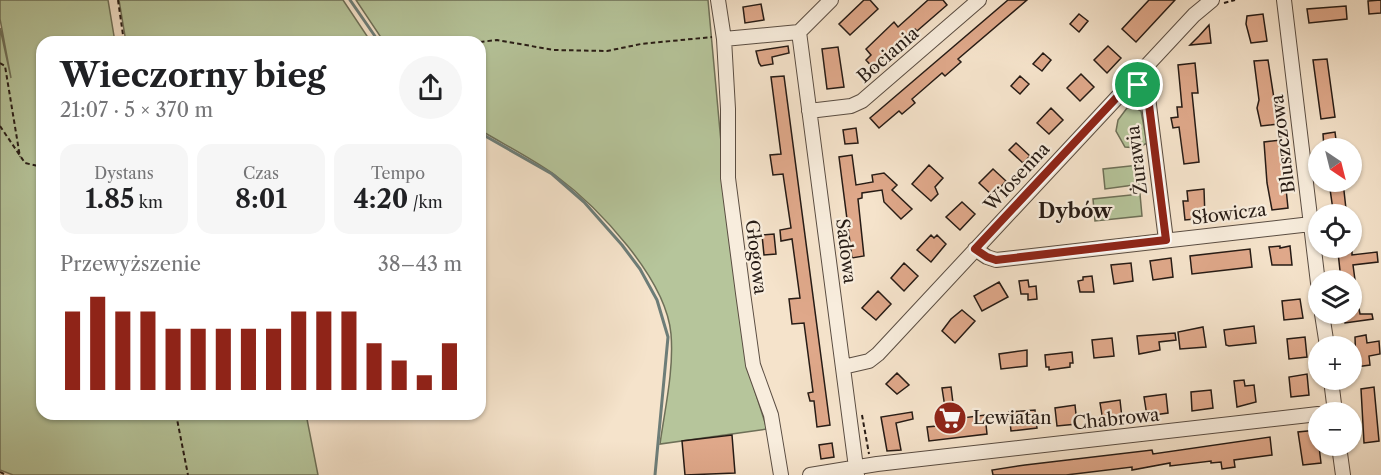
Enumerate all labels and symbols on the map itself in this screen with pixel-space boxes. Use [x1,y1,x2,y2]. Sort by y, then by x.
street label: Bociania [853,22,924,88]
pin [1112,59,1163,110]
street label: Bluszczowa [1266,93,1300,195]
street label: Żurawia [1121,124,1152,196]
street label: Wiosenna [979,138,1055,217]
north arrow [1308,138,1362,192]
street label: Słowicza [1190,198,1268,230]
district label: Dybów [1038,199,1113,223]
street label: Sadowa [831,217,861,285]
street label: Głogowa [741,219,772,296]
supermarket icon: Lewiatan [932,400,968,436]
street label: Chabrowa [1071,403,1161,435]
place label: Lewiatan [973,407,1052,429]

